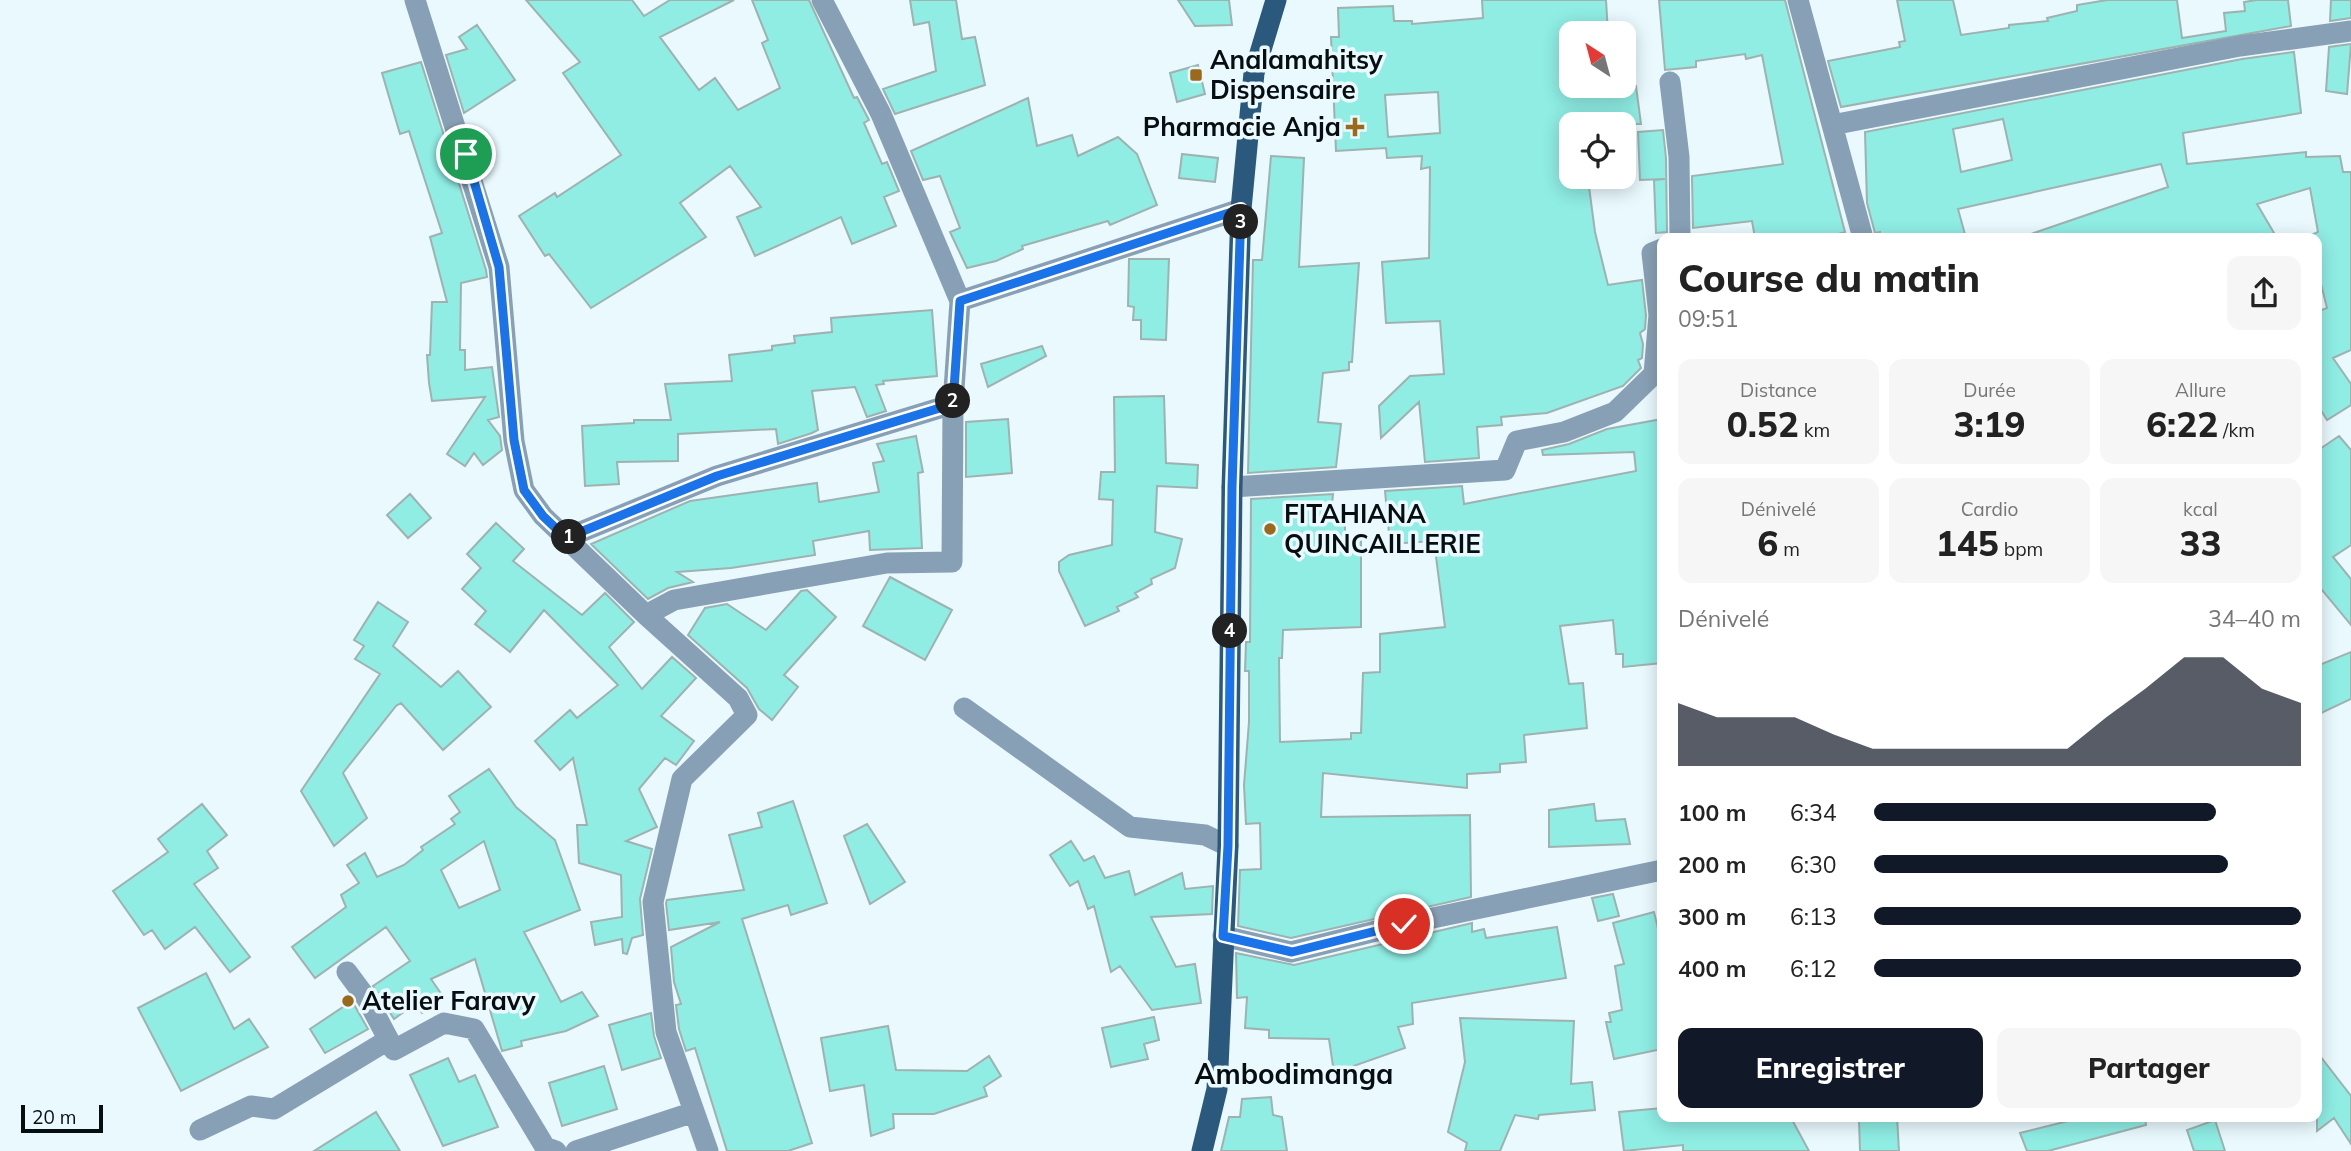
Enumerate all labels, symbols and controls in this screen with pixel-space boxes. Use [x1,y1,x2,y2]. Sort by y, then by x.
north arrow [1559,21,1636,98]
map controls [1559,21,1636,189]
place label: Analamahitsy Dispensaire [1210,43,1384,106]
marker: Analamahitsy Dispensaire [1188,67,1204,83]
place label: Pharmacie Anja [1143,110,1341,143]
button: locate [1559,112,1636,189]
marker: Pharmacie Anja [1347,119,1363,135]
pin [436,124,496,184]
icon: arrive [447,135,485,173]
pin: 3 [1224,204,1258,240]
text: 3 [1235,209,1246,233]
text: Course du matin [1678,254,1980,302]
button: share [2227,256,2301,330]
text: 09:51 [1678,304,1738,333]
text: Distance [1740,378,1817,402]
text: Durée [1963,378,2016,402]
text: Allure [2175,378,2226,402]
pin: 2 [936,384,970,418]
text: 2 [947,388,958,412]
text: 0.52 [1727,402,1799,446]
text: 3:19 [1953,402,2026,446]
text: 6:22 [2146,402,2218,446]
text: km [1799,418,1830,442]
text: /km [2218,418,2255,442]
place label: FITAHIANA QUINCAILLERIE [1284,497,1481,560]
text: Dénivelé [1741,497,1816,521]
text: Cardio [1961,497,2018,521]
text: kcal [2183,497,2218,521]
pin: 1 [552,520,586,554]
marker: FITAHIANA QUINCAILLERIE [1262,521,1278,537]
text: 6 [1757,521,1778,565]
text: 145 [1936,521,1999,565]
text: 33 [2179,521,2222,565]
text: 1 [563,524,574,548]
text: m [1778,537,1800,561]
text: bpm [1999,537,2043,561]
text: Dénivelé [1678,604,1769,633]
text: 34–40 m [2208,604,2301,633]
pin: 4 [1212,614,1248,648]
text: 4 [1224,618,1235,642]
text: 100 m [1678,798,1746,827]
text: 6:34 [1790,798,1837,827]
text: 200 m [1678,850,1746,879]
text: 6:30 [1790,850,1837,879]
pin [1374,894,1434,954]
text: 300 m [1678,902,1746,931]
text: 6:13 [1790,902,1837,931]
icon: check [1385,905,1423,943]
text: 400 m [1678,954,1746,983]
text: 6:12 [1790,954,1837,983]
place label: Atelier Faravy [362,984,537,1017]
marker: Atelier Faravy [340,993,356,1009]
button: Enregistrer [1678,1028,1983,1108]
button: Partager [1997,1028,2301,1108]
district label: Ambodimanga [1195,1056,1393,1091]
scale bar [21,1102,103,1134]
text: 20 m [32,1105,76,1129]

